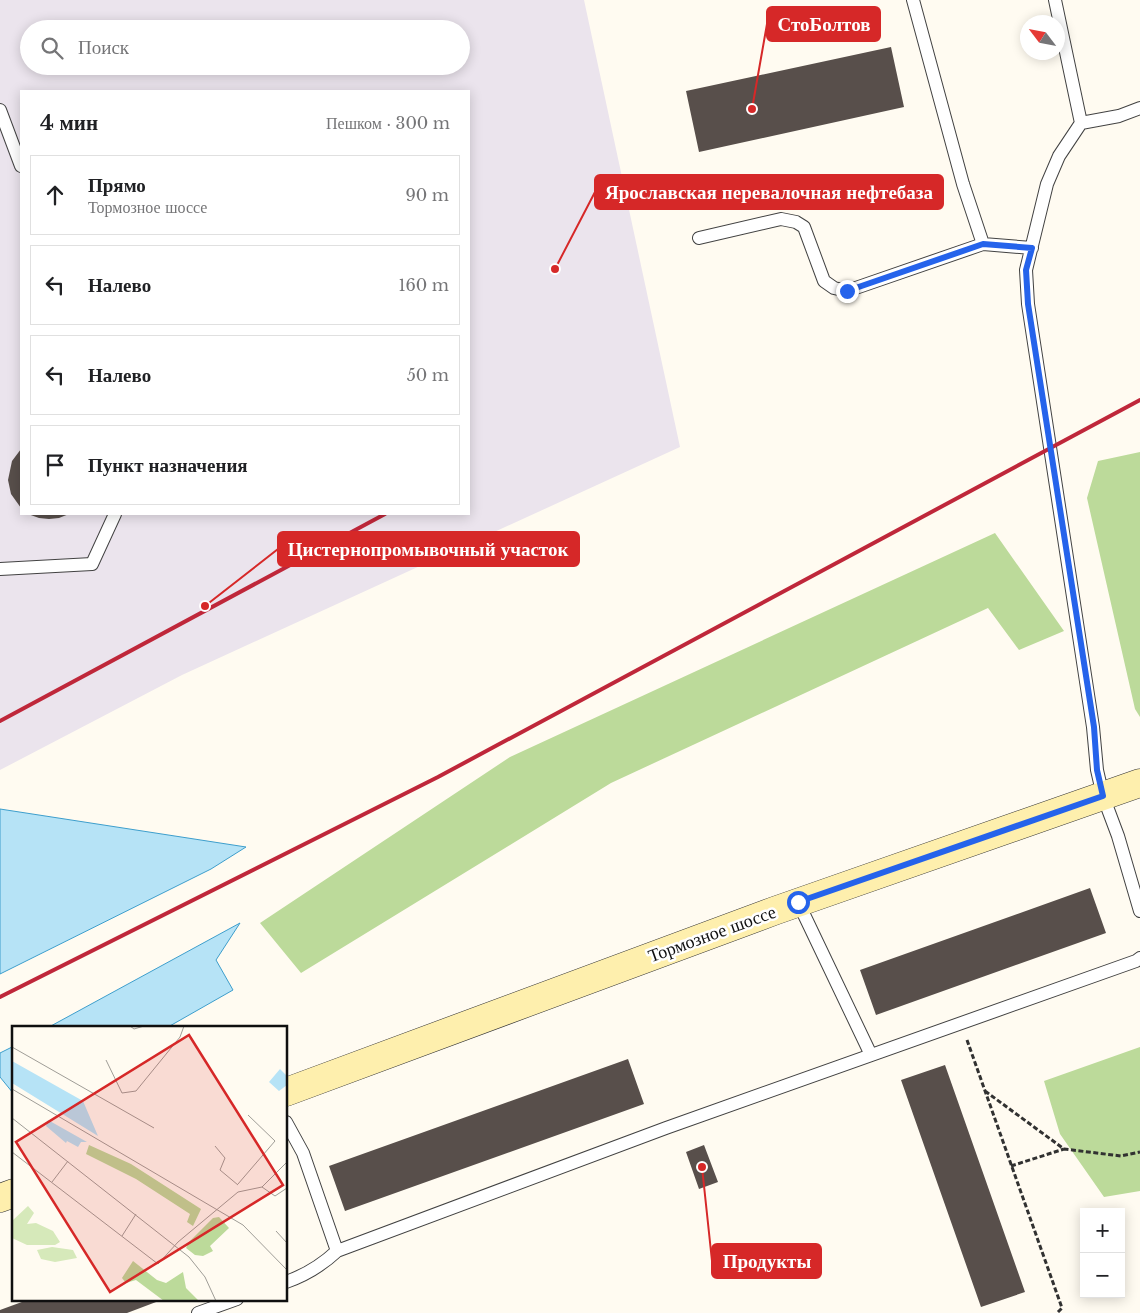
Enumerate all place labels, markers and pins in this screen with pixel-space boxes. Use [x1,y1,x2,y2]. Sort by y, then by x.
callout: СтоБолтов [767,7,880,41]
callout: Ярославская перевалочная нефтебаза [595,175,943,209]
callout: Цистернопромывочный участок [278,532,579,566]
callout: Продукты [712,1244,821,1278]

